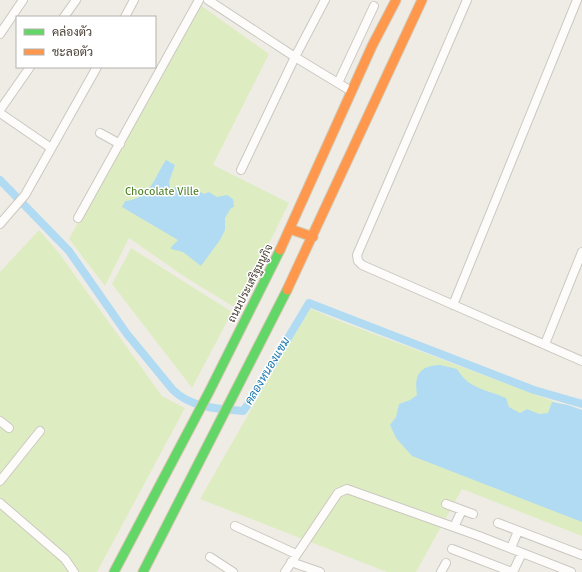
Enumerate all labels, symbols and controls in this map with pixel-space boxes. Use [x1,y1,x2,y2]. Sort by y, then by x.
legend [16,16,156,68]
text: คล่องตัว [52,25,92,39]
text: ชะลอตัว [52,45,93,59]
park label: Chocolate Ville [125,185,199,198]
street label: ถนนประเสริฐมนูกิจ [225,242,277,325]
water label: คลองหนองแขม [241,334,293,407]

